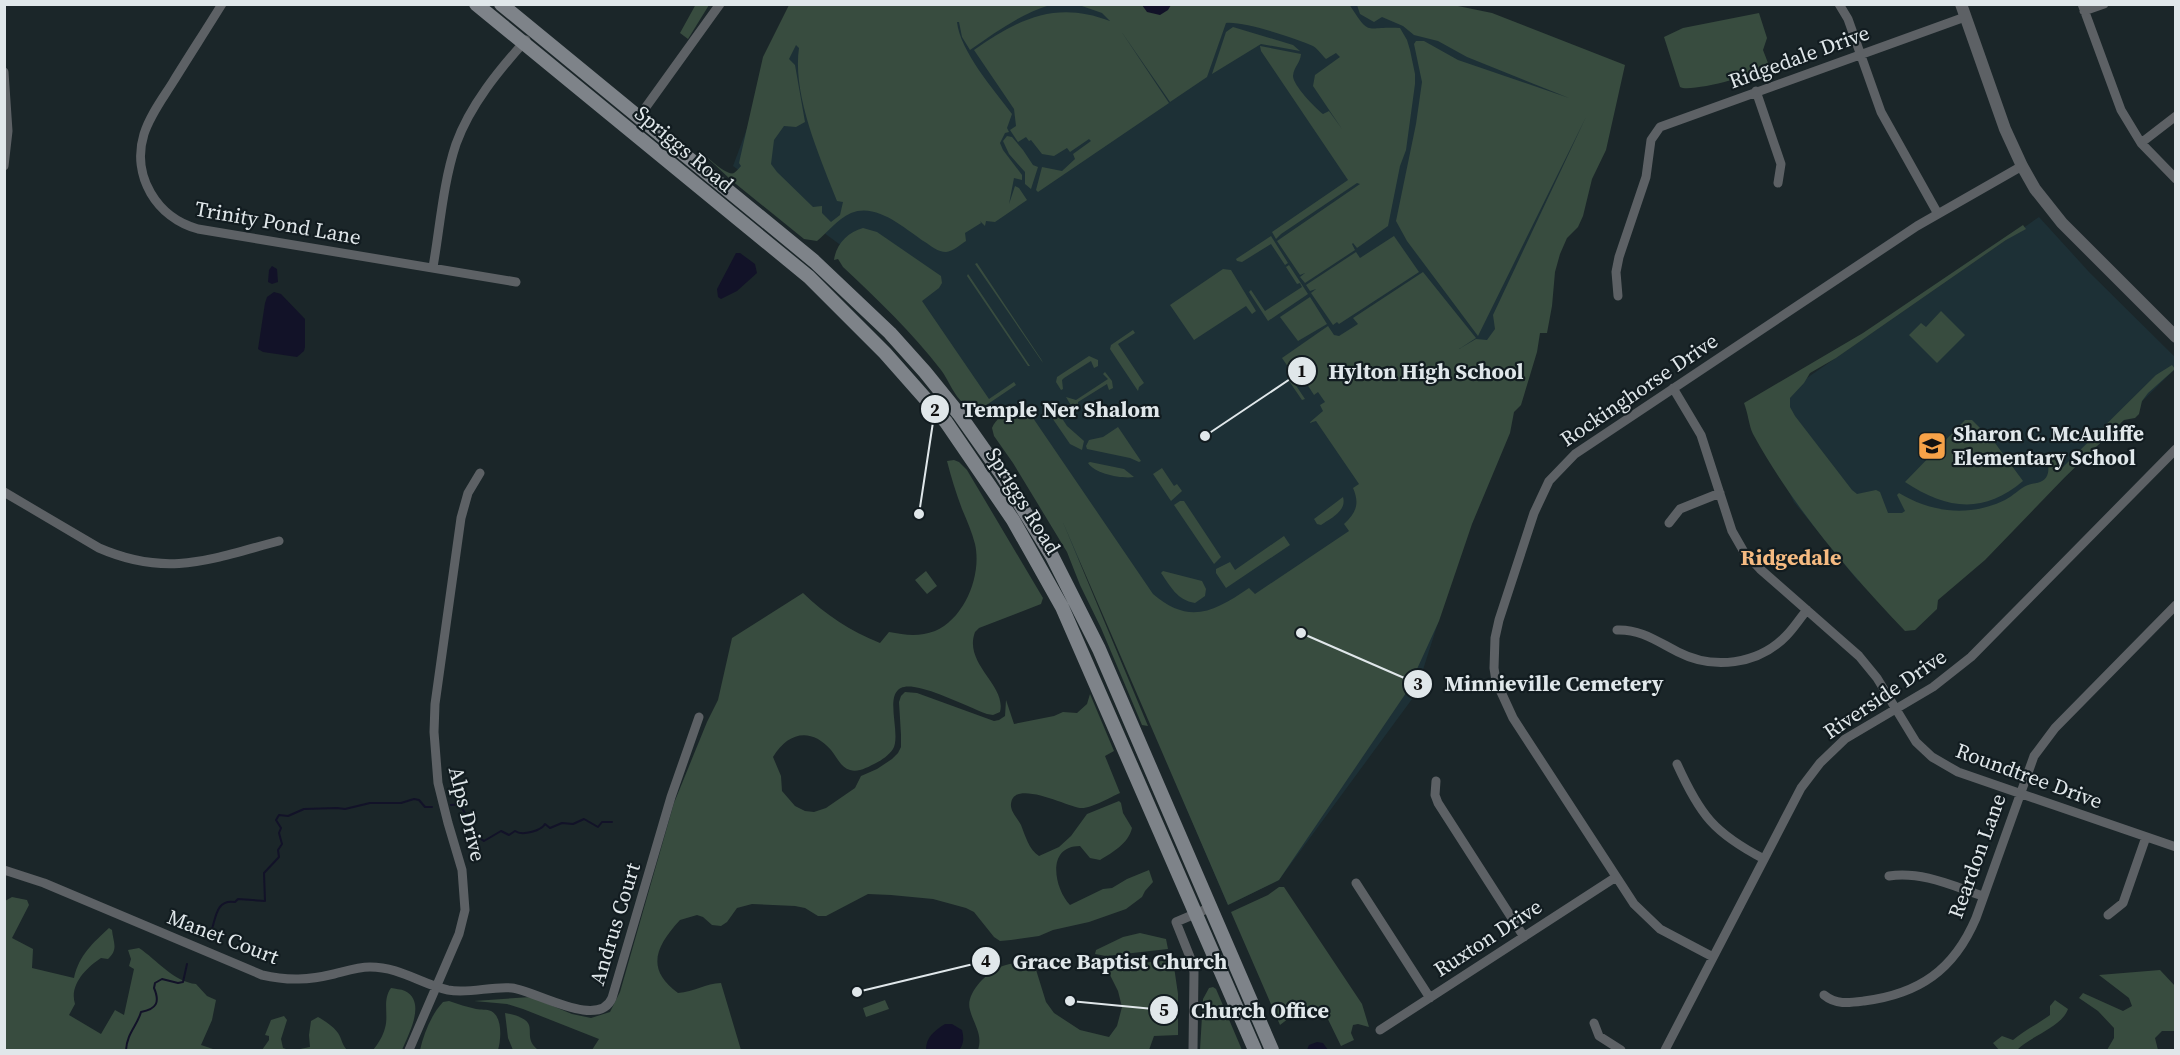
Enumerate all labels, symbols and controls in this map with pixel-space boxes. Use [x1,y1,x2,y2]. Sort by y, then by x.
street label: Ridgedale Drive [1724,18,1873,95]
street label: Spriggs Road [629,99,740,199]
street label: Trinity Pond Lane [193,194,363,251]
street label: Rockinghorse Drive [1554,326,1723,453]
callout: Hylton High School [1287,351,1536,391]
text: Hylton High School [1328,356,1524,386]
text: 1 [1297,358,1307,383]
callout: Temple Ner Shalom [920,389,1172,429]
text: Temple Ner Shalom [962,394,1160,424]
text: 2 [930,397,940,422]
place label: Sharon C. McAuliffe Elementary School [1953,419,2144,472]
school or university icon: Sharon C. McAuliffe Elementary School [1916,430,1948,462]
street label: Spriggs Road [979,442,1068,560]
district label: Ridgedale [1741,542,1841,572]
street label: Riverside Drive [1817,642,1952,746]
callout: Minnieville Cemetery [1403,664,1676,704]
text: Minnieville Cemetery [1444,668,1664,698]
text: 3 [1413,671,1423,696]
street label: Roundtree Drive [1952,736,2107,816]
street label: Alps Drive [442,763,493,864]
street label: Reardon Lane [1941,789,2013,922]
street label: Andrus Court [582,859,647,989]
street label: Ruxton Drive [1428,892,1547,983]
street label: Manet Court [163,902,283,971]
callout: Grace Baptist Church [971,941,1239,981]
text: Grace Baptist Church [1013,946,1228,976]
text: 4 [981,948,991,973]
callout: Church Office [1149,990,1341,1030]
text: Church Office [1191,995,1329,1025]
text: 5 [1159,997,1169,1022]

